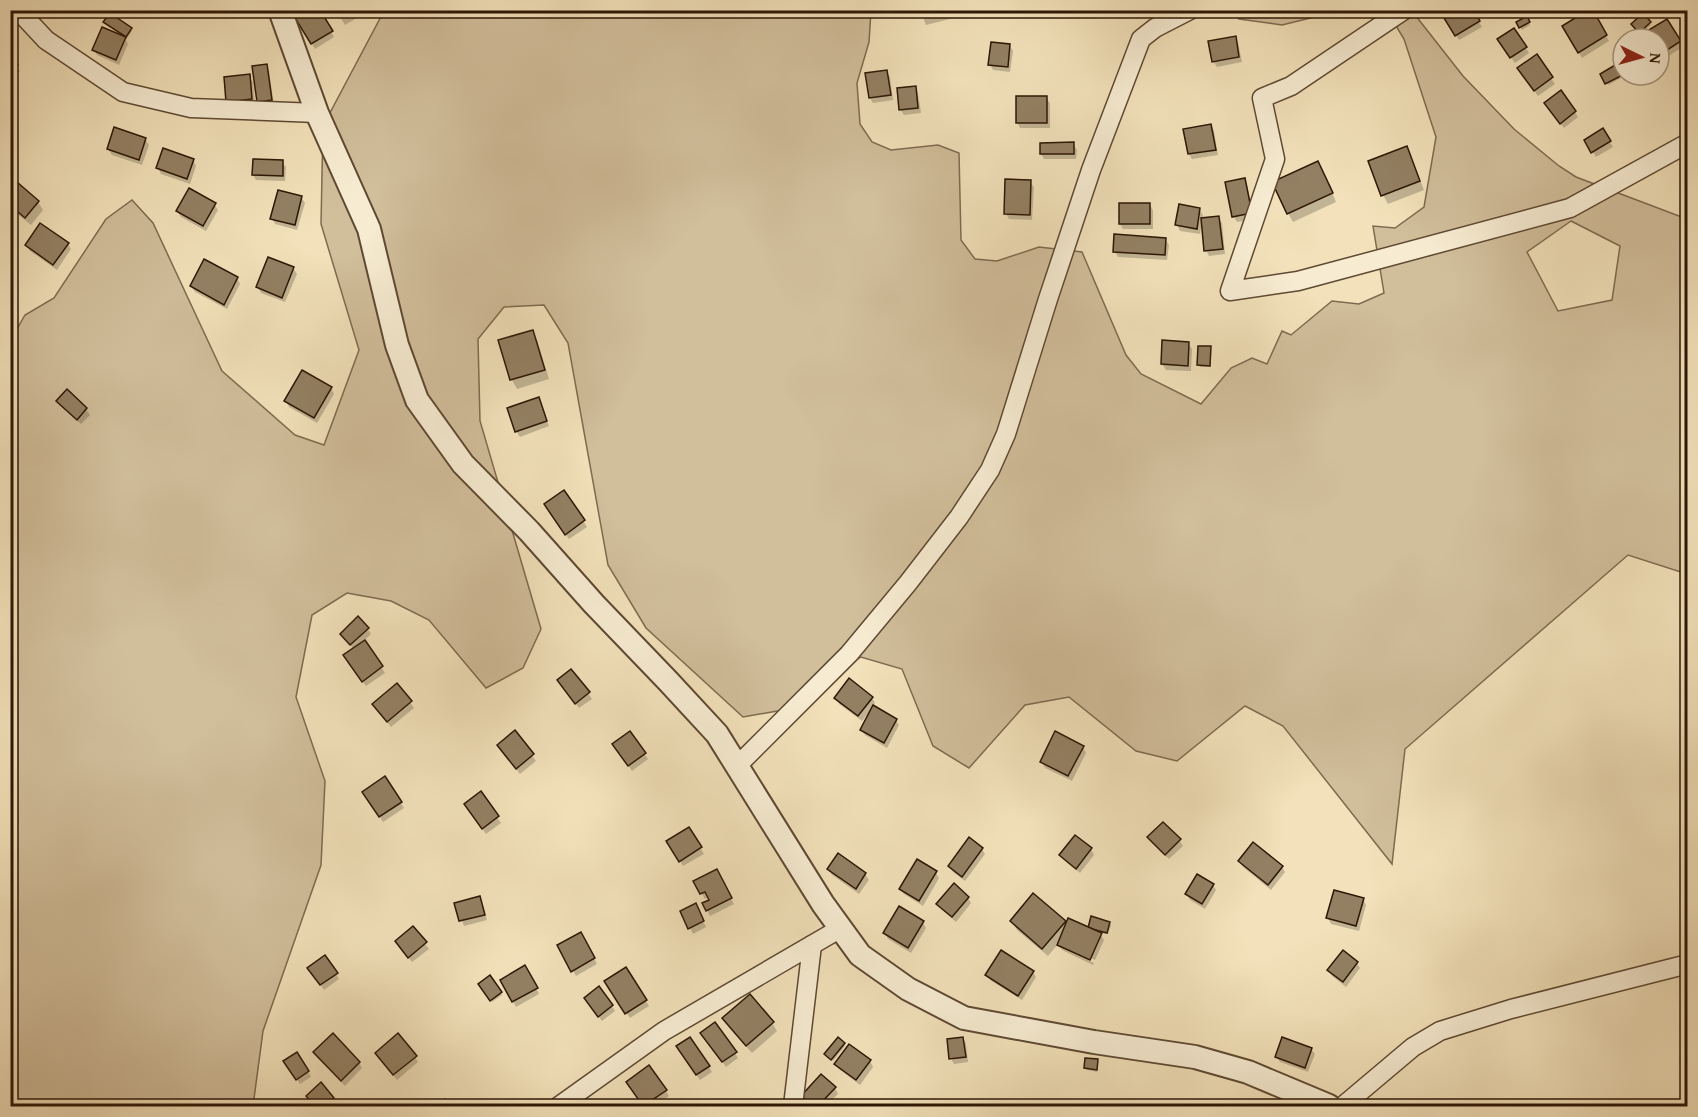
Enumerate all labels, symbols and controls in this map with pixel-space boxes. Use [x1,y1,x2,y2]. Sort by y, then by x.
north arrow [1611,27,1671,87]
text: N [1643,52,1668,65]

